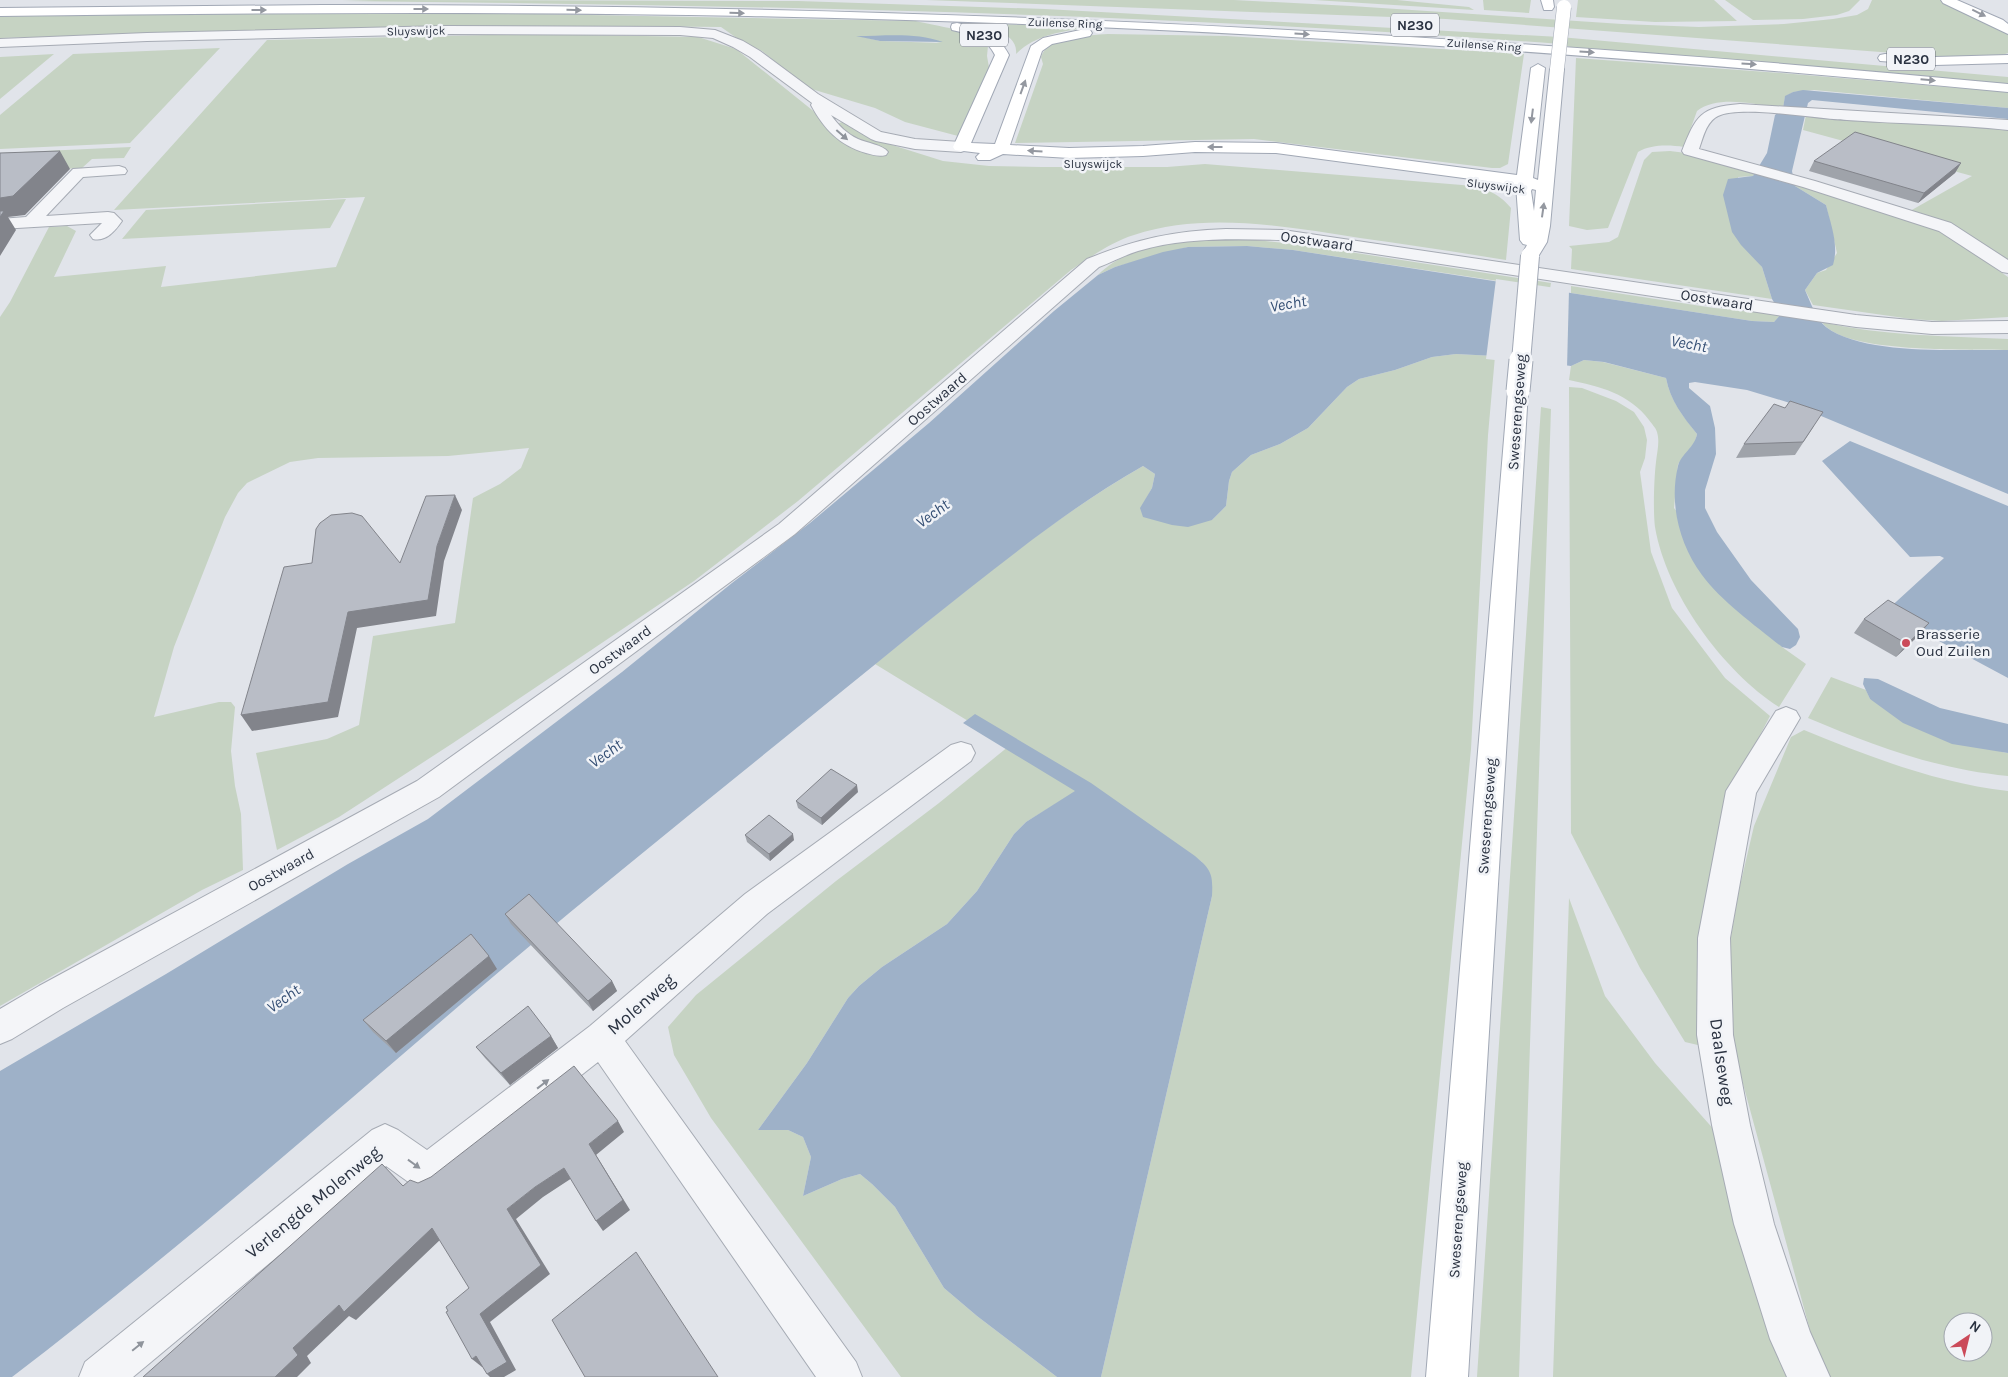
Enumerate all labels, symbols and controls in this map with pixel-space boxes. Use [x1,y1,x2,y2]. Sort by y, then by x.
one-way arrow [413,5,429,13]
one-way arrow [251,6,267,14]
one-way arrow [567,6,583,14]
one-way arrow [729,9,745,17]
one-way arrow [1971,9,1986,17]
road number: N230 [1391,14,1439,36]
street label: Zuilense Ring [1027,15,1103,31]
street label: Sluyswijck [386,23,446,39]
road number: N230 [960,24,1008,46]
one-way arrow [1295,30,1311,38]
street label: Zuilense Ring [1446,35,1522,55]
road number: N230 [1887,48,1935,70]
one-way arrow [1579,49,1595,57]
one-way arrow [1741,61,1757,69]
one-way arrow [1920,76,1936,84]
one-way arrow [1019,79,1027,94]
one-way arrow [1528,108,1536,124]
one-way arrow [835,130,848,141]
one-way arrow [1207,143,1223,151]
one-way arrow [1027,147,1043,155]
street label: Sluyswijck [1064,157,1123,171]
street label: Sluyswijck [1466,175,1526,197]
one-way arrow [1539,201,1547,217]
street label: Oostwaard [1280,227,1354,255]
street label: Oostwaard [1679,285,1755,315]
water label: Vecht [1268,291,1308,316]
water label: Vecht [1669,331,1709,356]
street label: Sweserengseweg [1504,353,1530,471]
street label: Oostwaard [904,368,970,430]
water label: Vecht [912,495,953,532]
street label: Oostwaard [585,621,655,679]
place label: Brasserie Oud Zuilen [1916,625,1991,660]
marker: Brasserie Oud Zuilen [1900,637,1912,649]
water label: Vecht [585,735,626,772]
street label: Sweserengseweg [1474,757,1500,875]
street label: Oostwaard [245,844,317,896]
street label: Molenweg [603,969,679,1039]
water label: Vecht [263,980,304,1017]
street label: Daalseweg [1705,1017,1739,1107]
one-way arrow [536,1078,549,1089]
street label: Verlengde Molenweg [241,1141,385,1263]
one-way arrow [407,1159,421,1169]
street label: Sweserengseweg [1445,1161,1471,1279]
north arrow [1943,1312,1993,1362]
text: N [1966,1317,1984,1337]
one-way arrow [131,1341,144,1352]

